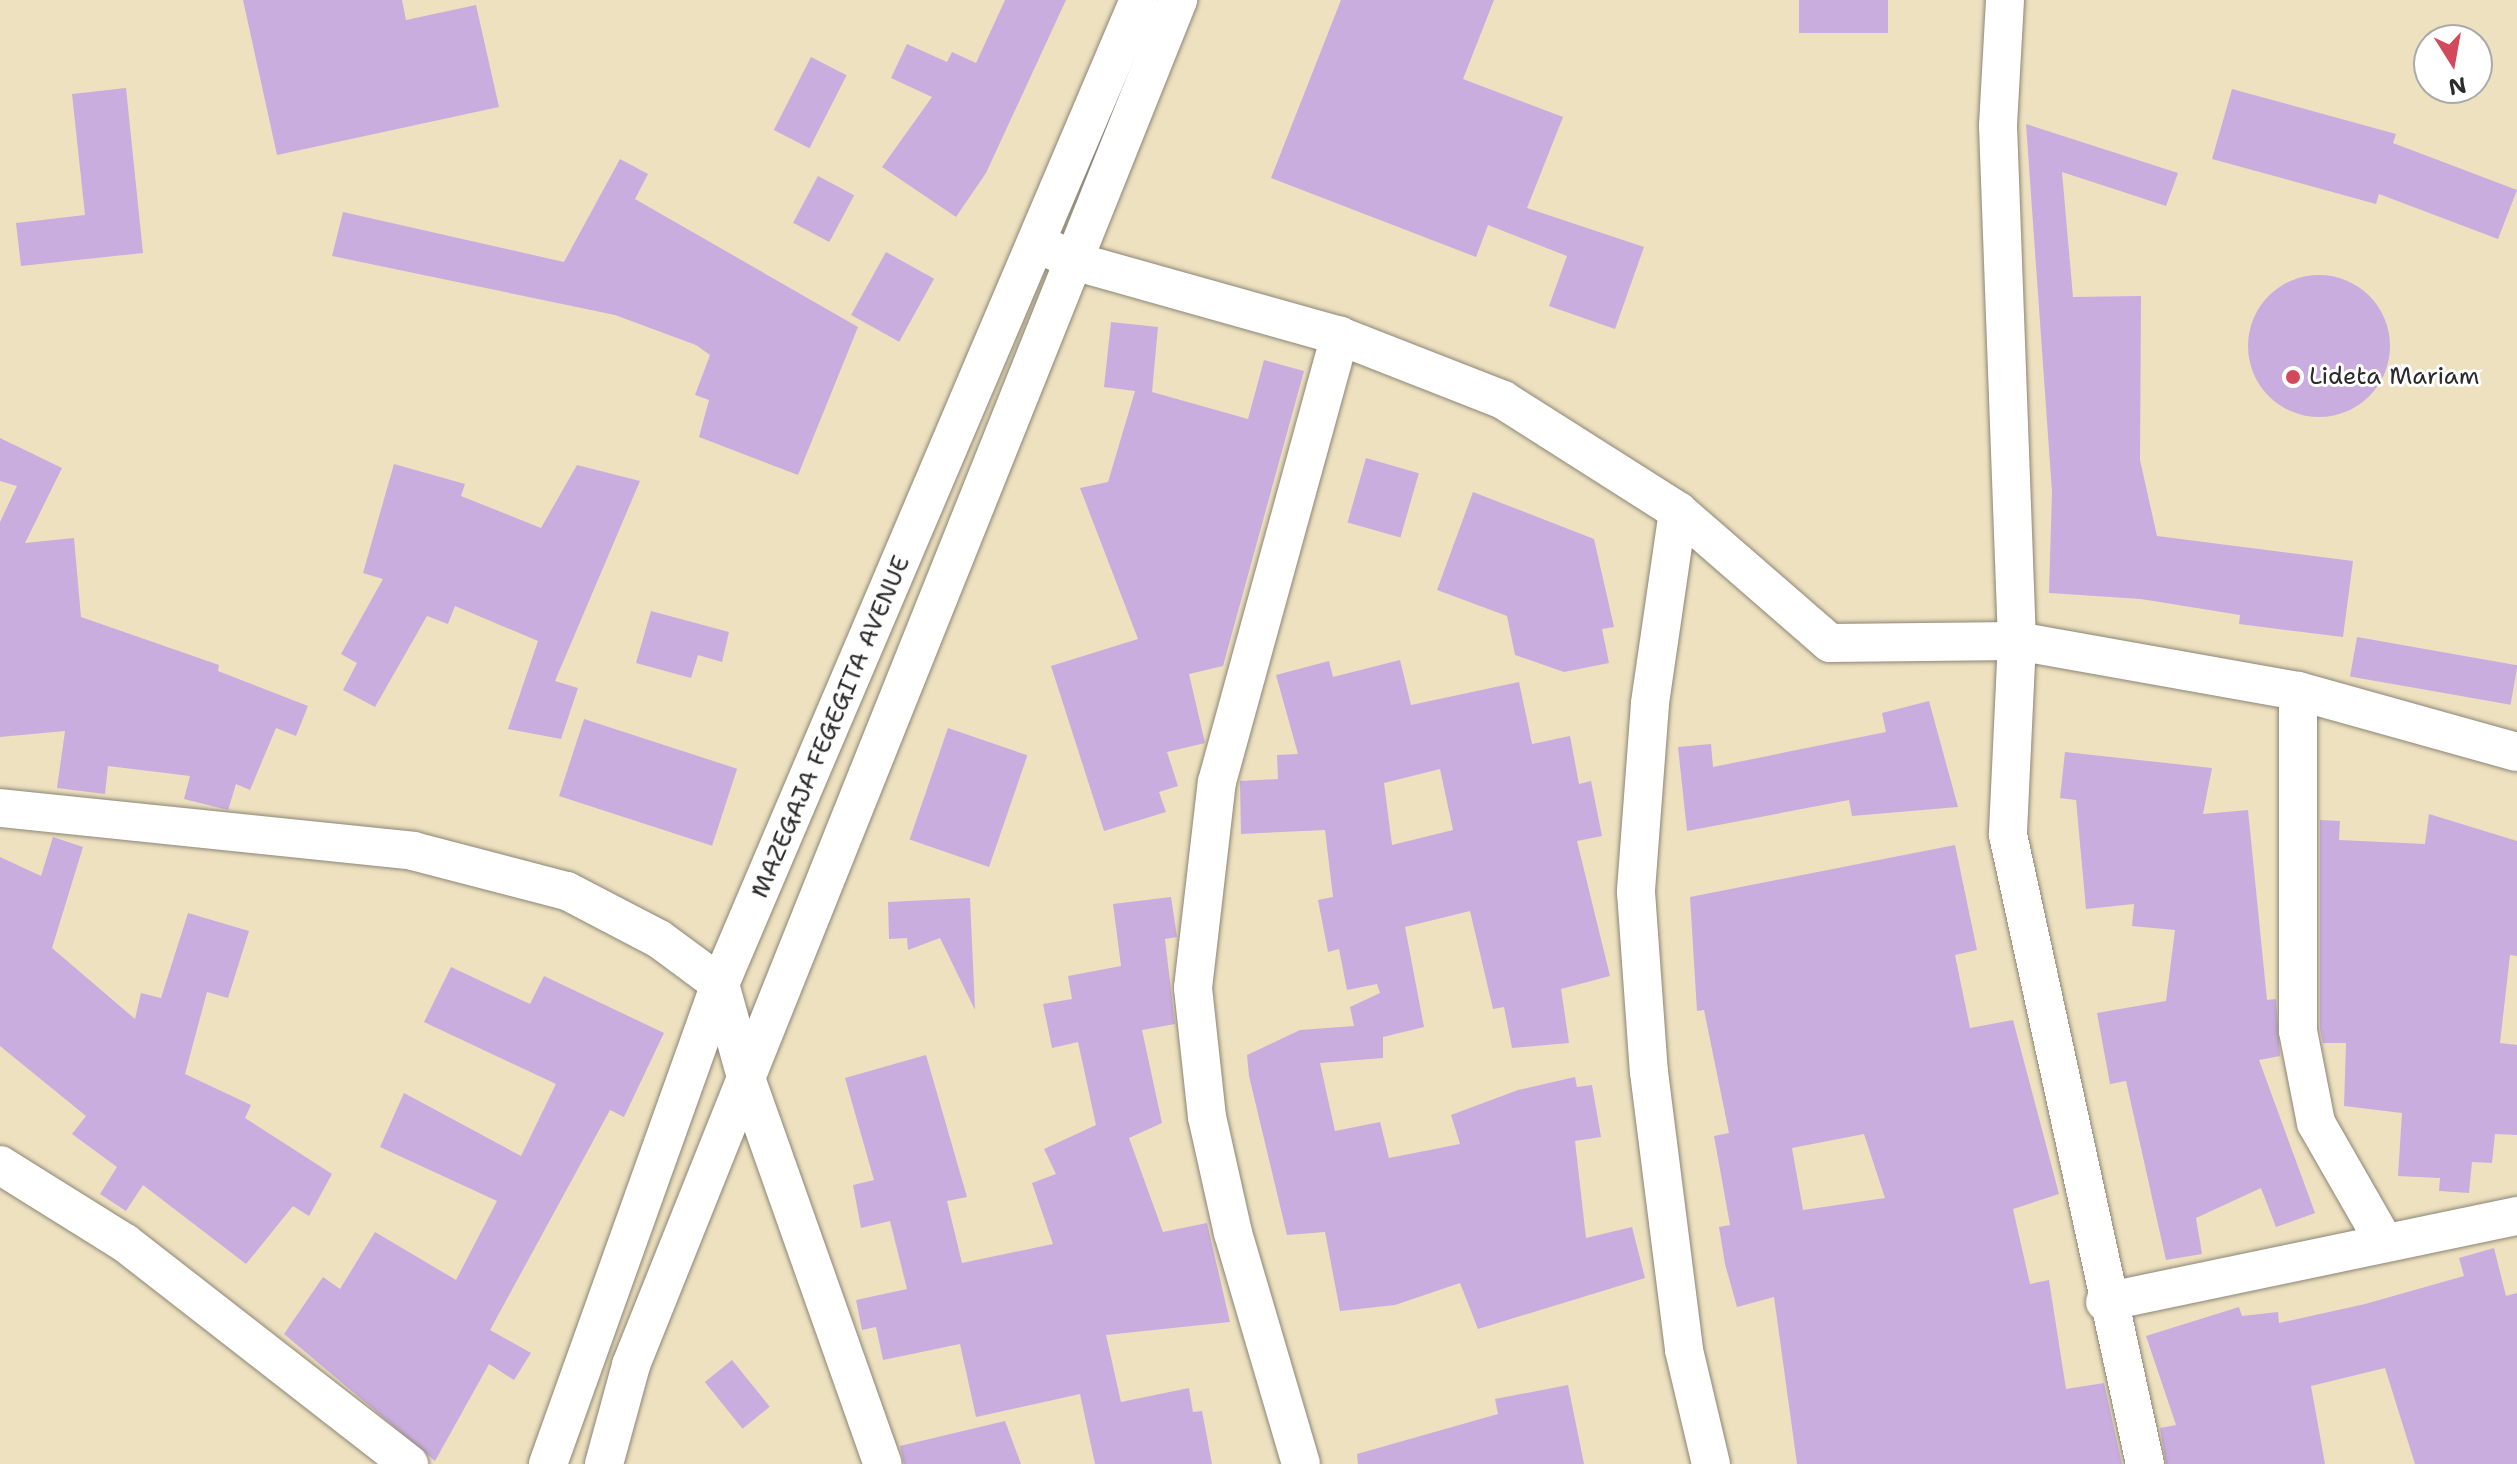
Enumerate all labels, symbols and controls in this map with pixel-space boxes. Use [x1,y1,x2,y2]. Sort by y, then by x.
north arrow [2413,24,2493,104]
text: N [2446,70,2469,102]
place label: Lideta Mariam [2309,363,2479,391]
marker: Lideta Mariam [2284,368,2302,386]
street label: MAZEGAJA FEGEGITA AVENUE [746,552,916,902]

